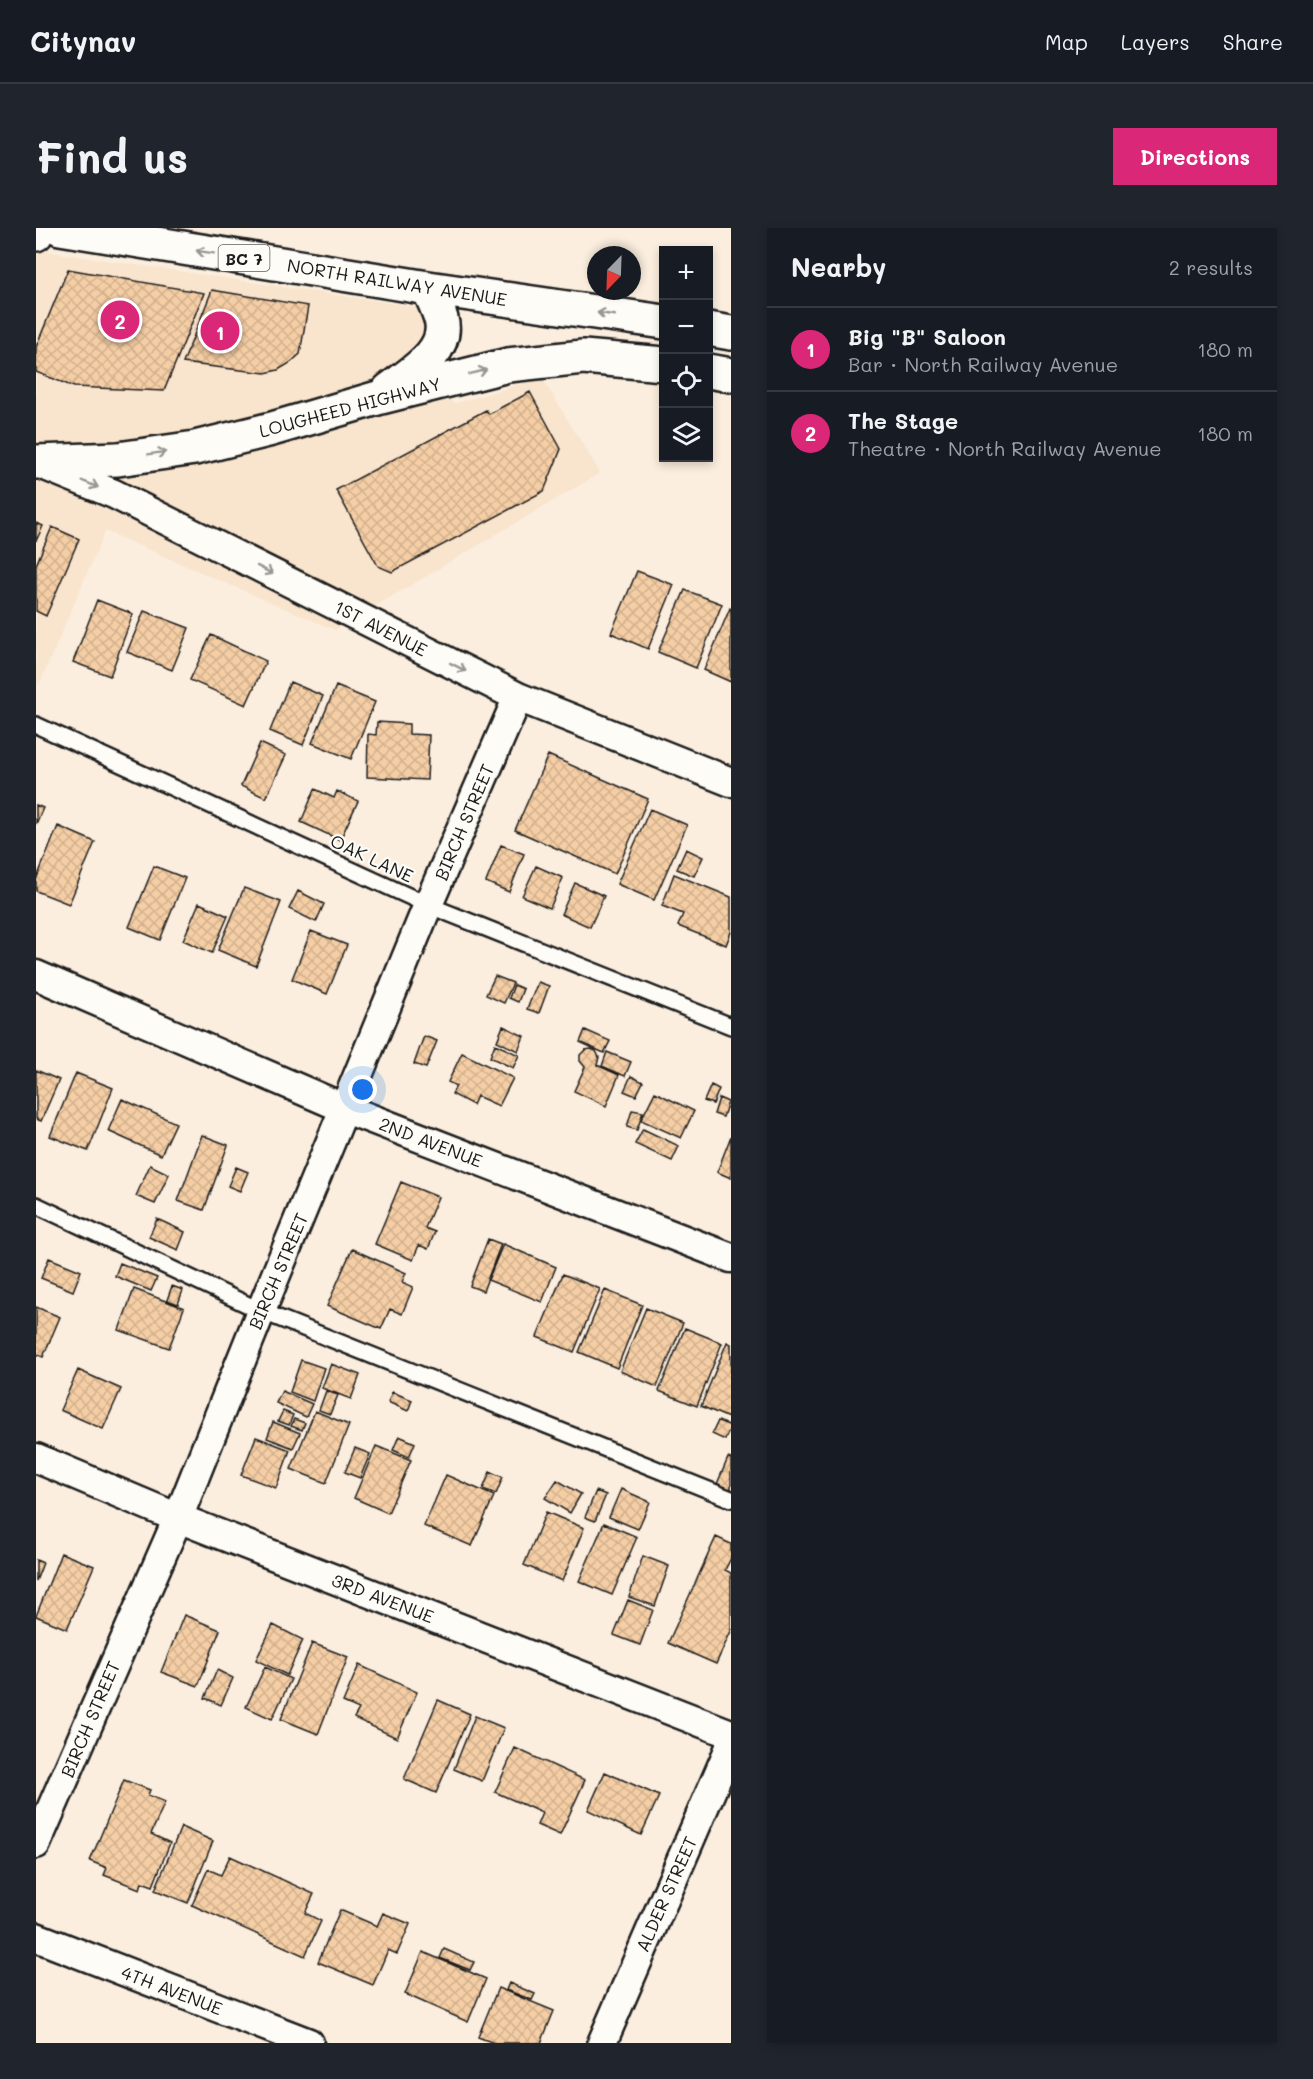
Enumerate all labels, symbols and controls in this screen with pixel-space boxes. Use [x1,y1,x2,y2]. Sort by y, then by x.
text: Citynav [30,23,136,59]
text: Map [1045,28,1088,55]
text: Layers [1121,28,1190,55]
text: Share [1223,28,1283,55]
button: Directions [1113,128,1277,185]
text: Find us [36,129,188,184]
road number: BC 7 [218,245,270,271]
one-way arrow [196,246,215,257]
north arrow [587,246,641,300]
map controls [659,246,713,462]
button: + [659,246,713,300]
text: Nearby [791,250,886,284]
street label: NORTH RAILWAY AVENUE [285,253,509,311]
text: 2 results [1169,254,1253,280]
pin: 2 [100,298,140,343]
button: − [659,300,713,354]
pin: 1 [200,308,240,354]
one-way arrow [596,308,616,319]
text: Big "B" Saloon [848,322,1006,351]
text: 1 [806,336,815,362]
text: 180 m [1197,336,1253,362]
text: Bar · North Railway Avenue [848,351,1118,377]
button: locate [659,354,713,408]
one-way arrow [468,366,487,378]
street label: LOUGHEED HIGHWAY [256,371,444,443]
text: The Stage [848,406,958,435]
button: layers [659,408,713,462]
text: 2 [805,420,816,446]
text: 180 m [1197,420,1253,446]
text: Theatre · North Railway Avenue [848,435,1162,461]
one-way arrow [147,448,166,459]
one-way arrow [80,479,99,490]
one-way arrow [256,564,274,576]
street label: 1ST AVENUE [330,594,432,662]
one-way arrow [449,661,467,673]
street label: BIRCH STREET [429,760,499,884]
street label: OAK LANE [327,828,417,888]
your location [348,1075,377,1104]
street label: 2ND AVENUE [376,1111,486,1173]
street label: BIRCH STREET [243,1209,313,1333]
street label: 3RD AVENUE [329,1568,437,1628]
street label: BIRCH STREET [55,1657,125,1781]
street label: ALDER STREET [630,1832,702,1956]
street label: 4TH AVENUE [118,1960,226,2020]

